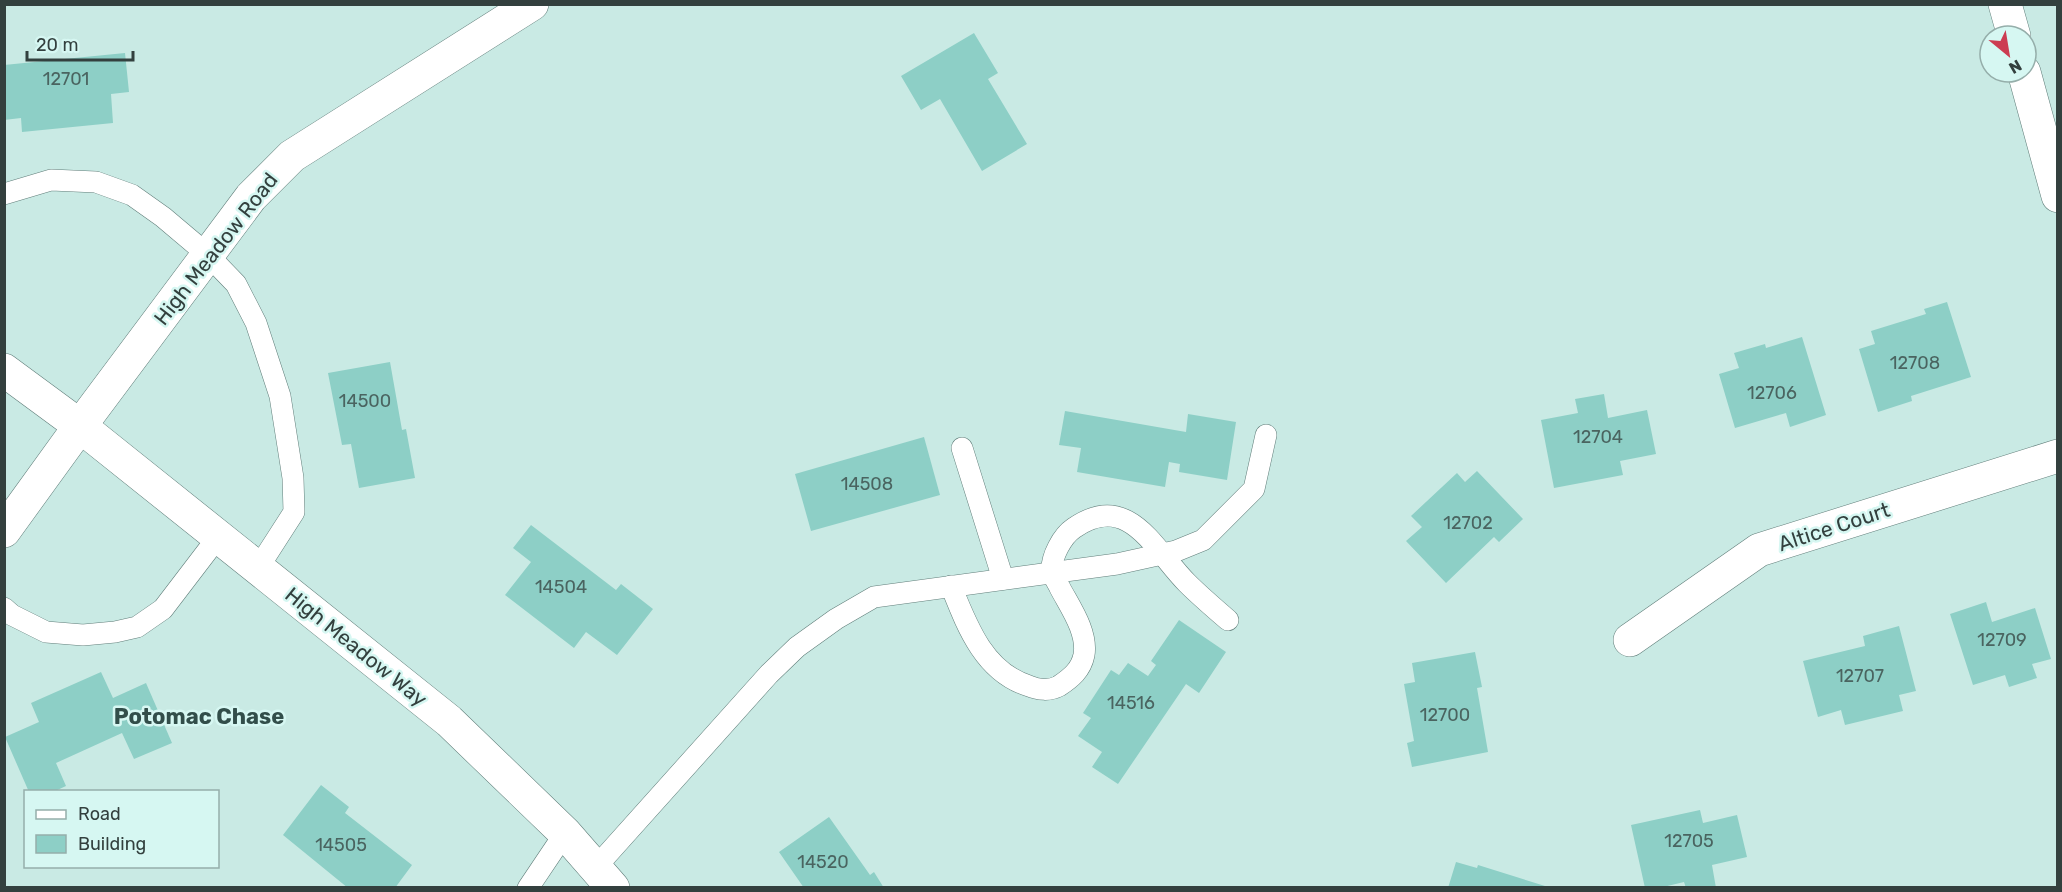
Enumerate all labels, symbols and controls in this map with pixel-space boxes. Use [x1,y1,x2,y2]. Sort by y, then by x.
scale bar [27,24,134,62]
north arrow [1978,24,2038,84]
text: 20 m [36,34,78,56]
text: N [2006,55,2025,78]
house number: 12701 [43,68,89,90]
street label: High Meadow Road [148,168,283,330]
house number: 12708 [1890,352,1940,374]
house number: 12706 [1747,382,1797,404]
house number: 14500 [339,390,391,412]
house number: 12704 [1573,426,1623,448]
house number: 14508 [841,473,893,495]
street label: Altice Court [1775,497,1893,556]
house number: 12702 [1443,512,1493,534]
house number: 14504 [535,576,587,598]
street label: High Meadow Way [280,582,433,712]
house number: 12709 [1977,629,2027,651]
house number: 12707 [1836,665,1884,687]
house number: 14516 [1107,692,1155,714]
district label: Potomac Chase [114,703,284,730]
house number: 12700 [1420,704,1470,726]
legend [24,790,219,868]
text: Road [78,803,121,825]
house number: 12705 [1664,830,1714,852]
text: Building [78,833,146,855]
house number: 14505 [315,834,367,856]
house number: 14520 [797,851,849,873]

